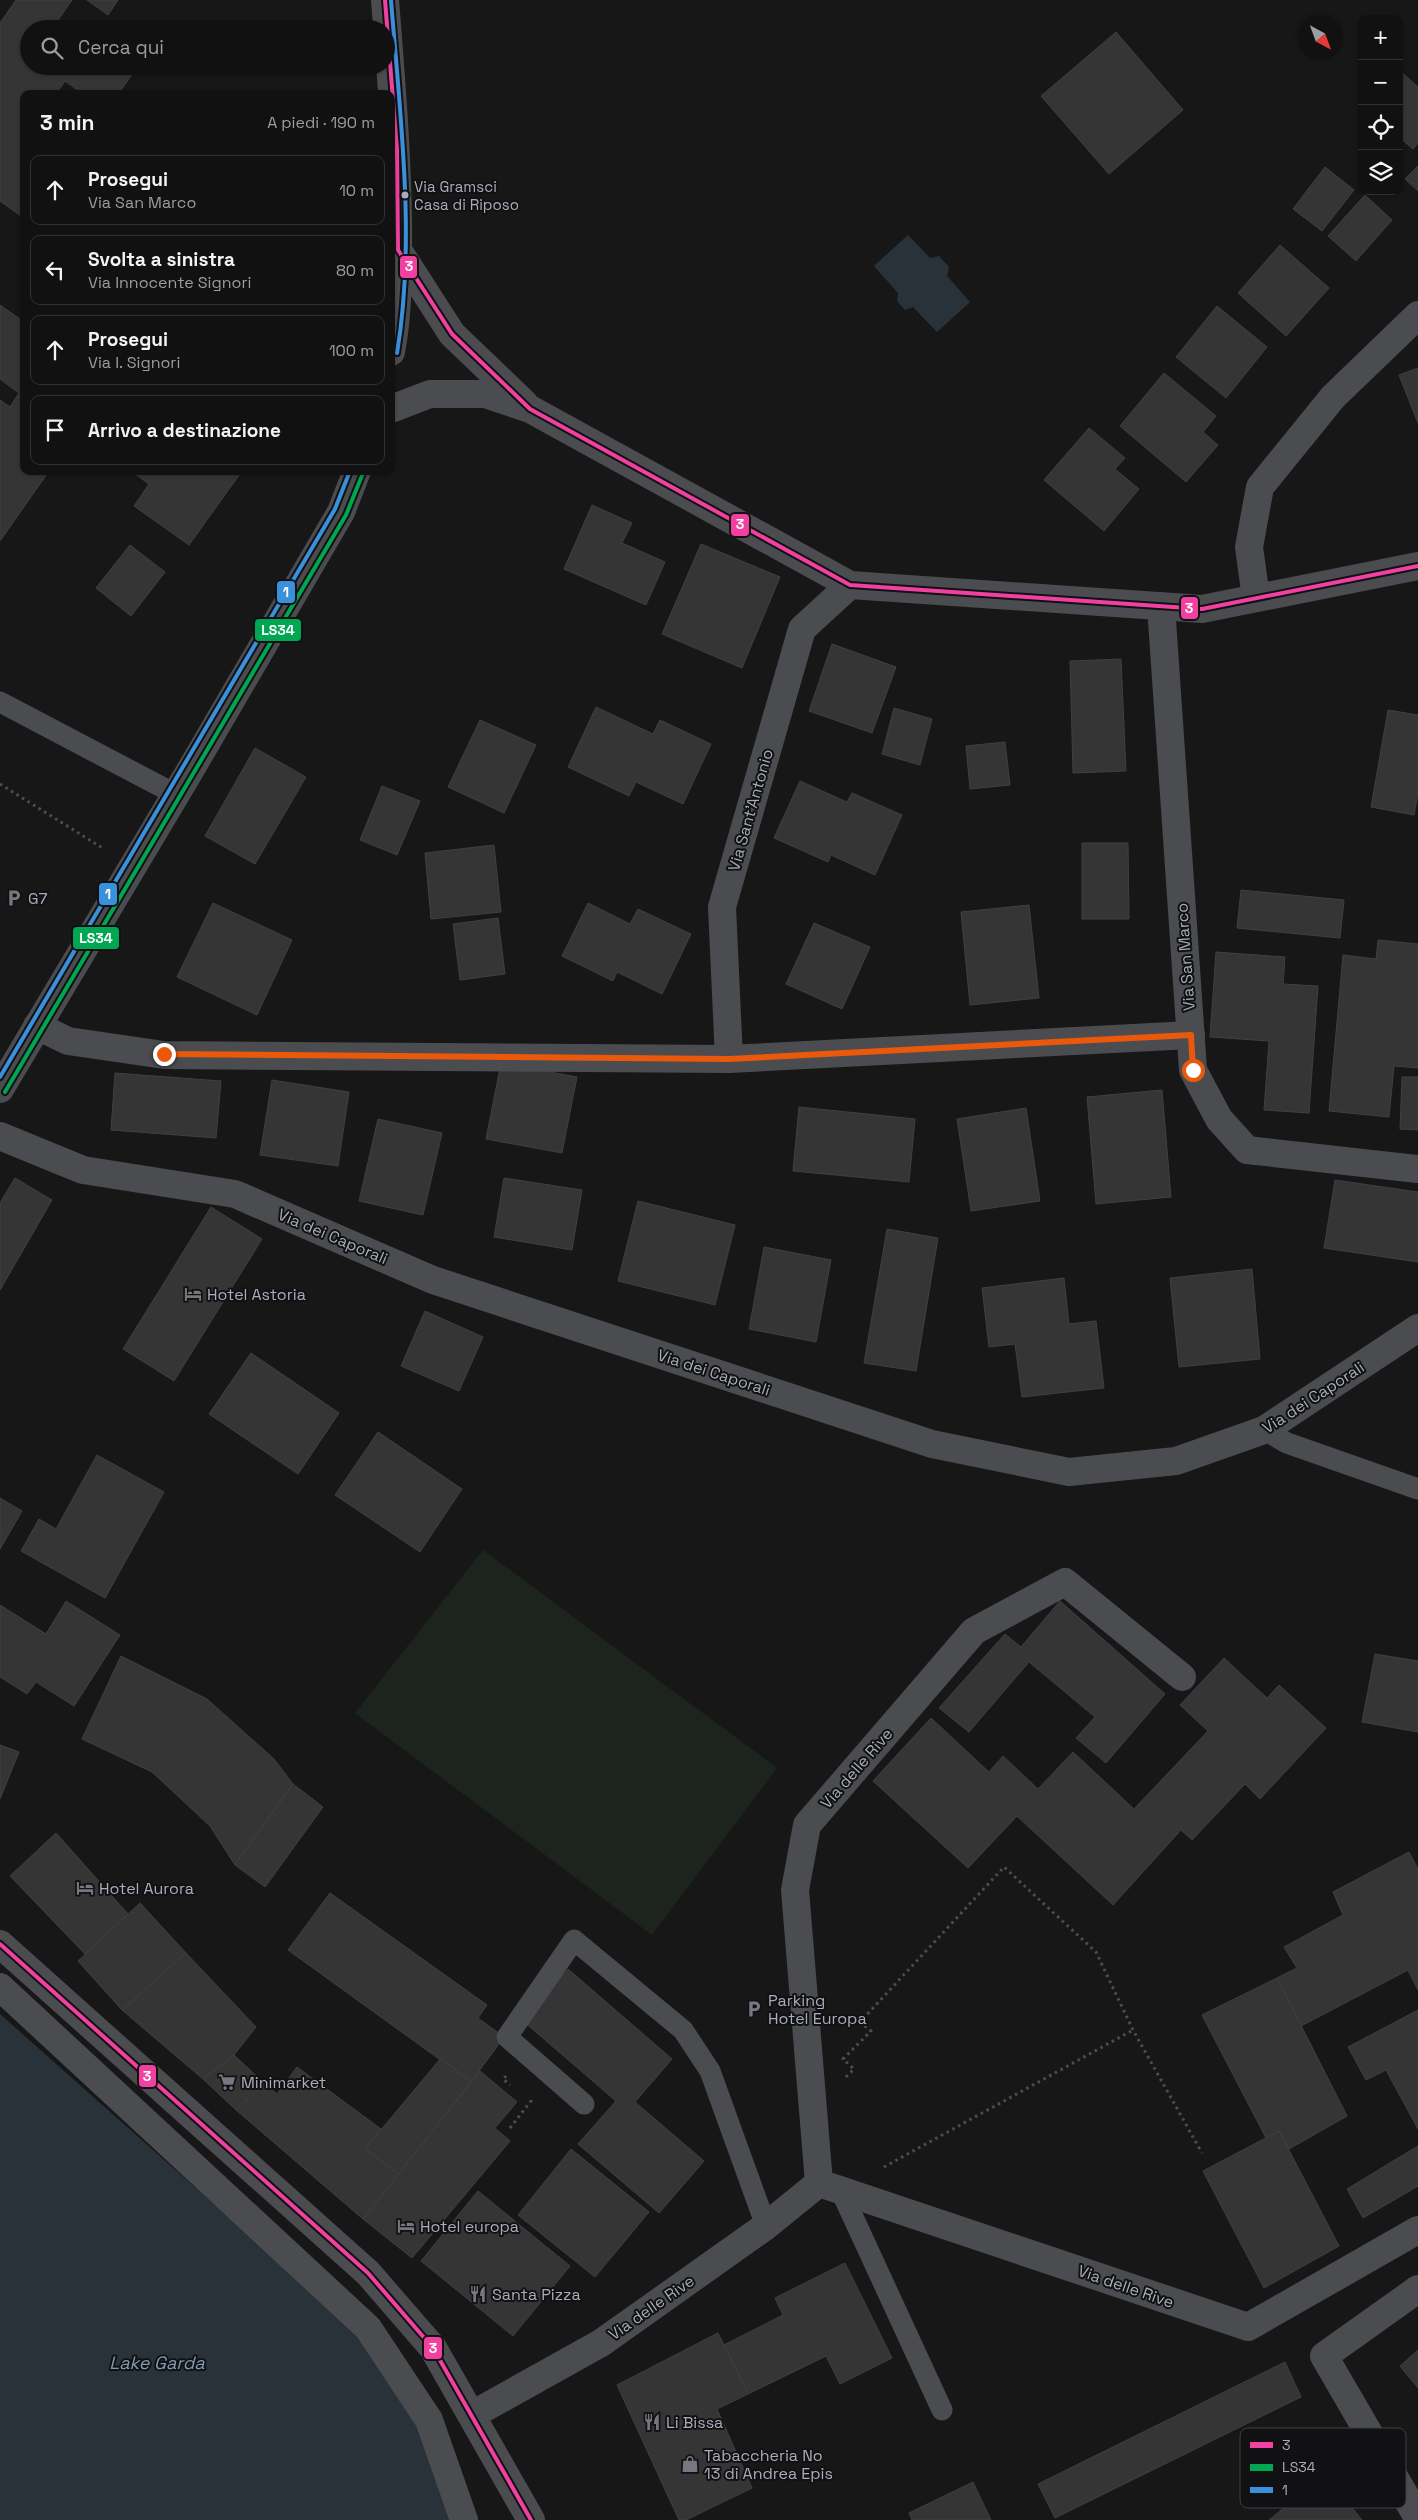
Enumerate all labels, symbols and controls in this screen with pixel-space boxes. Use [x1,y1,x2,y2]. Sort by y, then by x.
north arrow [1298,15,1343,60]
map controls [1358,15,1403,195]
button: + [1358,15,1403,60]
search box [20,20,395,75]
icon: search [38,34,66,62]
text: Cerca qui [78,35,164,60]
button: − [1358,60,1403,105]
button: locate [1358,105,1403,150]
text: 3 min [40,109,95,136]
text: A piedi · 190 m [267,112,375,133]
button: layers [1358,150,1403,195]
text: Prosegui [88,167,168,192]
icon: ahead [41,176,69,204]
place label: Via Gramsci Casa di Riposo [414,177,519,214]
text: 10 m [339,180,374,201]
marker: Via Gramsci Casa di Riposo [400,190,410,200]
text: Via San Marco [88,192,196,213]
text: Svolta a sinistra [88,247,235,272]
line badge: 3 [399,255,418,279]
icon: left [41,256,69,284]
text: 3 [405,257,413,275]
text: 80 m [336,260,374,281]
text: Via Innocente Signori [88,272,251,293]
text: Prosegui [88,327,168,352]
icon: ahead [41,336,69,364]
text: 100 m [329,340,374,361]
text: Via I. Signori [88,352,180,373]
icon: arrive [41,416,69,444]
text: Arrivo a destinazione [88,418,281,443]
line badge: 3 [730,513,750,537]
text: 3 [736,515,744,533]
line badge: 1 [276,580,296,604]
text: 1 [283,583,289,601]
line badge: 3 [1180,596,1199,620]
text: 3 [1185,599,1193,617]
line badge: LS34 [254,618,302,642]
text: LS34 [261,621,295,639]
street label: Via Sant'Antonio [723,747,778,874]
line badge: 1 [98,882,118,906]
text: 1 [105,885,111,903]
parking icon: G7 [4,888,24,908]
place label: G7 [28,888,48,909]
street label: Via San Marco [1171,902,1200,1012]
line badge: LS34 [72,926,120,950]
text: LS34 [79,929,113,947]
route end [153,1043,176,1066]
route start [1182,1059,1205,1082]
street label: Via dei Caporali [275,1204,391,1269]
hotel icon: Hotel Astoria [183,1284,203,1304]
place label: Hotel Astoria [207,1284,306,1305]
street label: Via dei Caporali [655,1344,773,1401]
street label: Via dei Caporali [1258,1357,1368,1438]
street label: Via delle Rive [816,1724,897,1813]
hotel icon: Hotel Aurora [75,1878,95,1898]
place label: Hotel Aurora [99,1878,194,1899]
place label: Parking Hotel Europa [768,1990,867,2029]
parking icon: Parking Hotel Europa [744,1999,764,2019]
line badge: 3 [138,2064,157,2088]
text: 3 [143,2067,151,2085]
supermarket icon: Minimarket [217,2072,237,2092]
place label: Minimarket [241,2072,326,2093]
hotel icon: Hotel europa [396,2216,416,2236]
place label: Hotel europa [420,2216,519,2237]
street label: Via delle Rive [1075,2260,1177,2313]
street label: Via delle Rive [604,2270,698,2345]
restaurant icon: Santa Pizza [468,2284,488,2304]
place label: Santa Pizza [492,2284,581,2305]
line badge: 3 [423,2336,443,2360]
text: 3 [429,2339,437,2357]
water label: Lake Garda [109,2351,205,2374]
restaurant icon: Li Bissa [642,2412,662,2432]
place label: Li Bissa [666,2412,723,2433]
legend [1240,2428,1406,2508]
text: 3 [1282,2436,1290,2454]
place label: Tabaccheria No 13 di Andrea Epis [704,2445,833,2484]
shop icon: Tabaccheria No 13 di Andrea Epis [680,2454,700,2474]
text: LS34 [1282,2458,1316,2476]
text: 1 [1282,2481,1288,2499]

